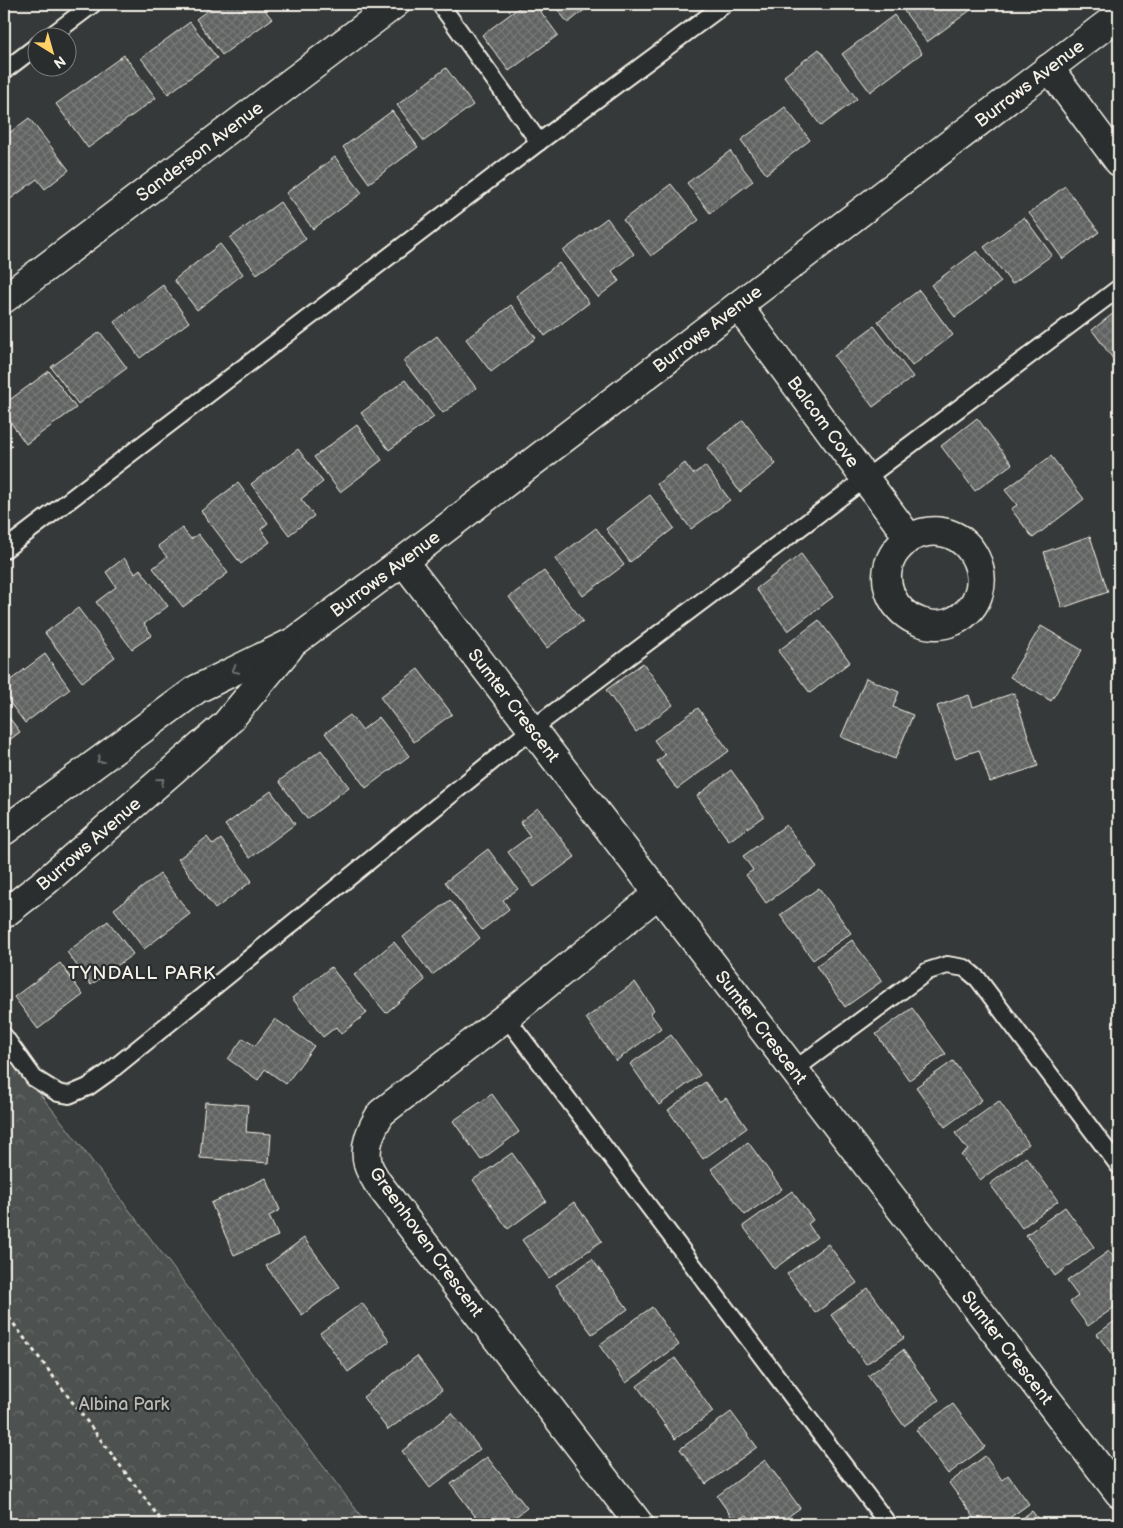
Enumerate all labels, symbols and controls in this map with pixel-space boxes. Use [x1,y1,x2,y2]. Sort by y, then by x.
north arrow [28,28,78,78]
street label: Burrows Avenue [971,35,1088,131]
text: N [50,52,69,72]
street label: Sanderson Avenue [132,97,267,206]
street label: Burrows Avenue [649,280,766,377]
street label: Balcom Cove [783,372,864,472]
street label: Burrows Avenue [326,526,444,622]
street label: Sumter Crescent [464,644,564,767]
one-way arrow [231,664,240,675]
one-way arrow [97,754,106,763]
one-way arrow [155,778,164,787]
street label: Burrows Avenue [32,793,145,895]
district label: TYNDALL PARK [68,962,216,985]
street label: Sumter Crescent [711,966,812,1089]
street label: Greenhoven Crescent [365,1163,488,1321]
street label: Sumter Crescent [957,1287,1058,1409]
park label: Albina Park [79,1394,170,1415]

